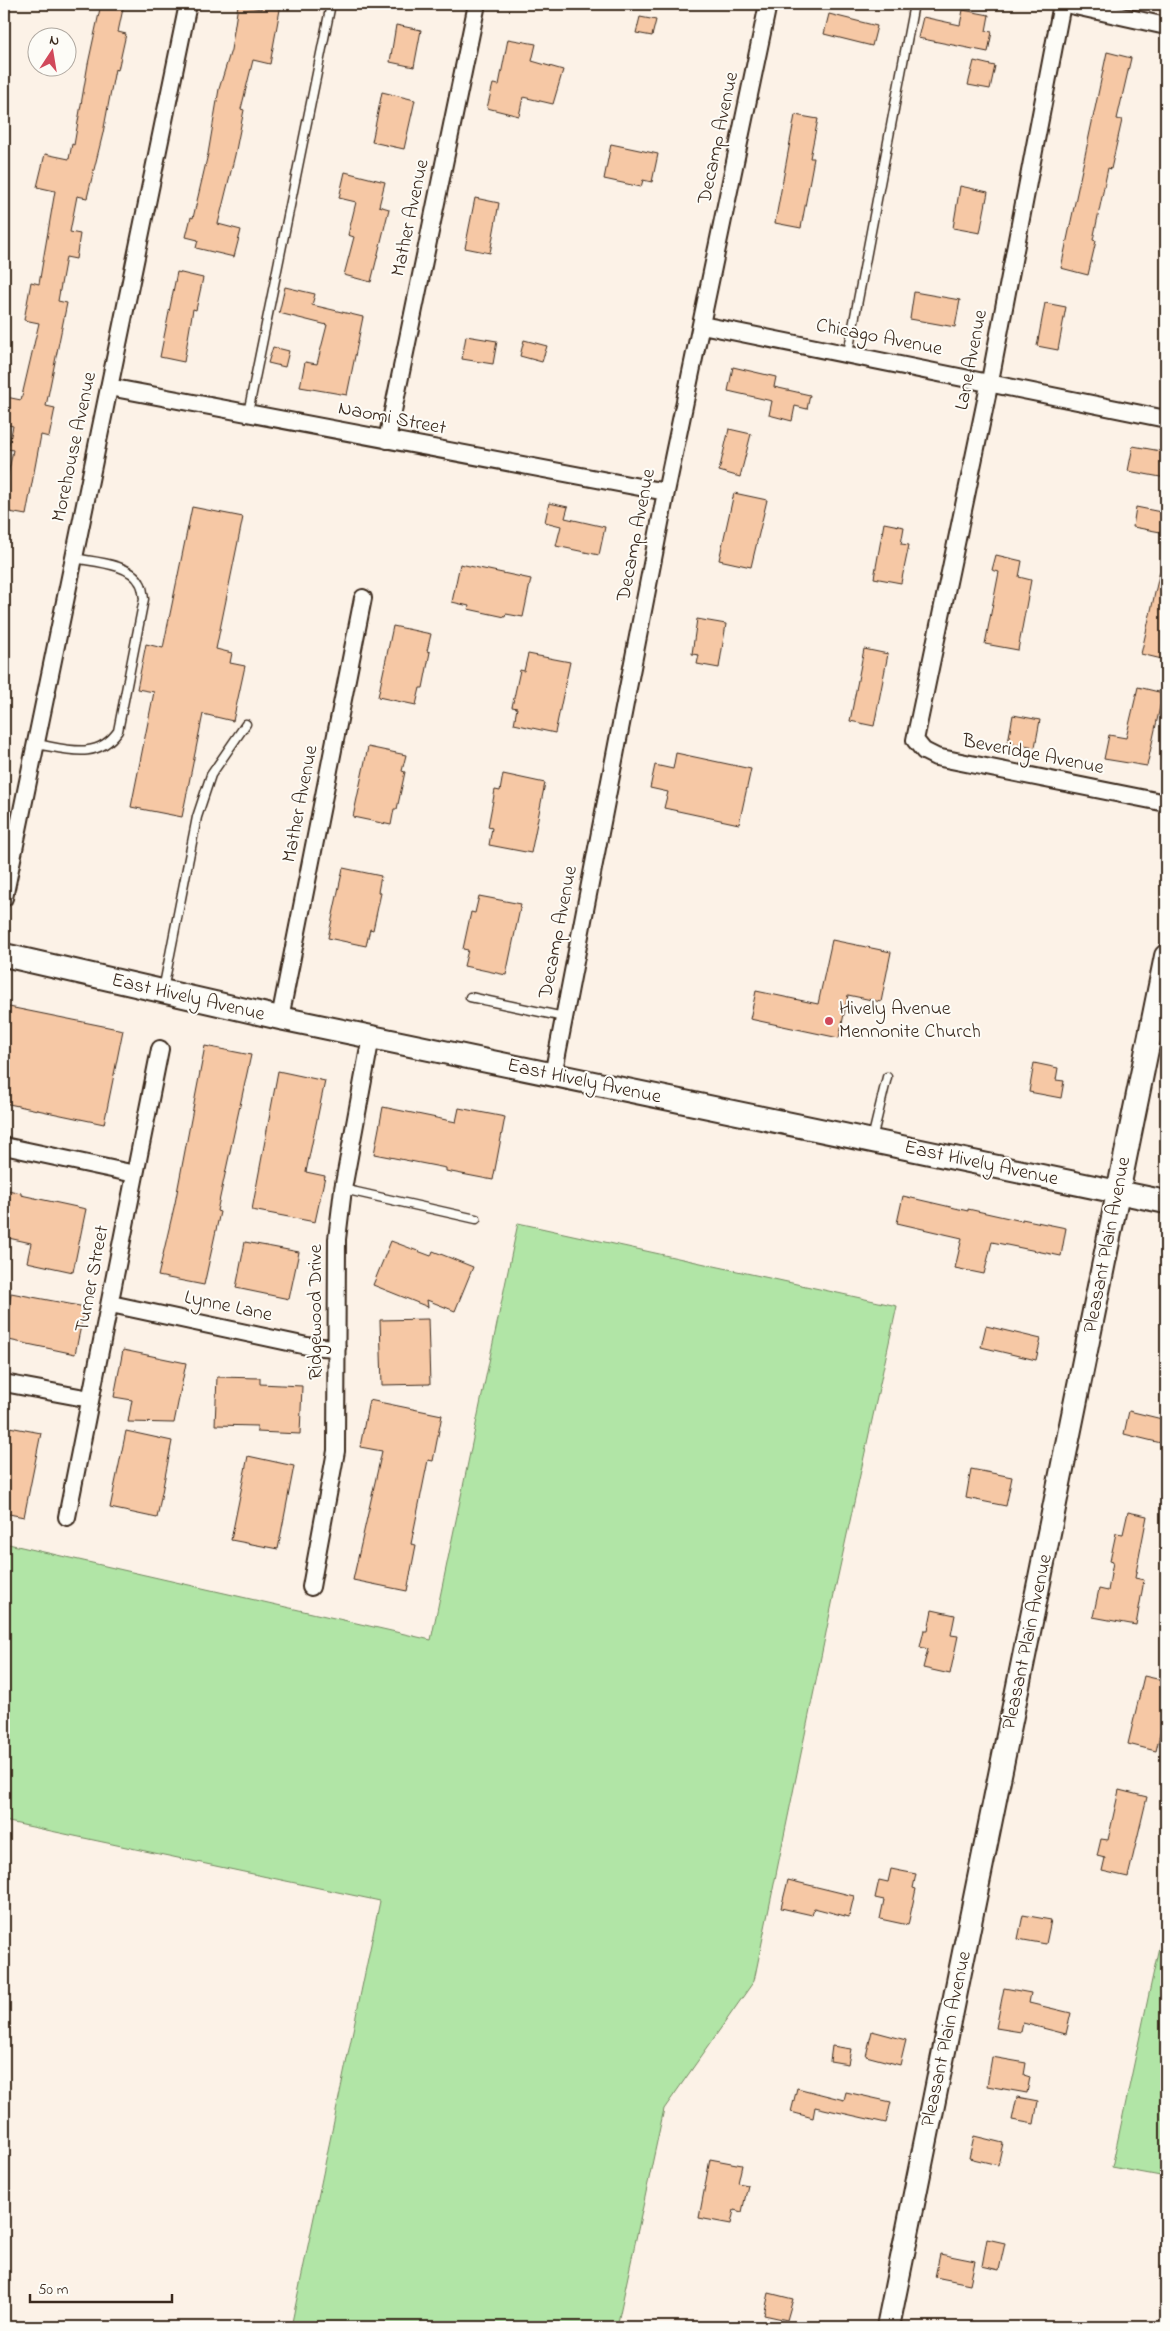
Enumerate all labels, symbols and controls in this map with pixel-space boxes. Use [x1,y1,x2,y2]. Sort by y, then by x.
north arrow [28,28,78,78]
text: N [48,29,61,52]
street label: Decamp Avenue [691,69,747,208]
street label: Mather Avenue [384,157,438,279]
street label: Lane Avenue [948,307,996,413]
street label: Chicago Avenue [813,312,945,365]
street label: Morehouse Avenue [45,369,105,525]
street label: Naomi Street [336,394,449,444]
street label: Decamp Avenue [610,466,664,605]
street label: Beveridge Avenue [959,727,1106,784]
street label: Mather Avenue [275,743,327,865]
street label: Decamp Avenue [532,863,586,1002]
street label: East Hively Avenue [108,966,268,1030]
place label: Hively Avenue Mennonite Church [839,995,981,1047]
marker: Hively Avenue Mennonite Church [823,1015,835,1027]
street label: East Hively Avenue [504,1052,664,1112]
street label: East Hively Avenue [901,1134,1061,1194]
street label: Pleasant Plain Avenue [1077,1154,1139,1336]
street label: Turner Street [68,1223,118,1335]
street label: Ridgewood Drive [302,1244,332,1380]
street label: Lynne Lane [181,1284,275,1330]
street label: Pleasant Plain Avenue [995,1551,1061,1732]
street label: Pleasant Plain Avenue [914,1948,980,2129]
scale bar [30,2271,172,2303]
text: 50 m [38,2279,69,2301]

